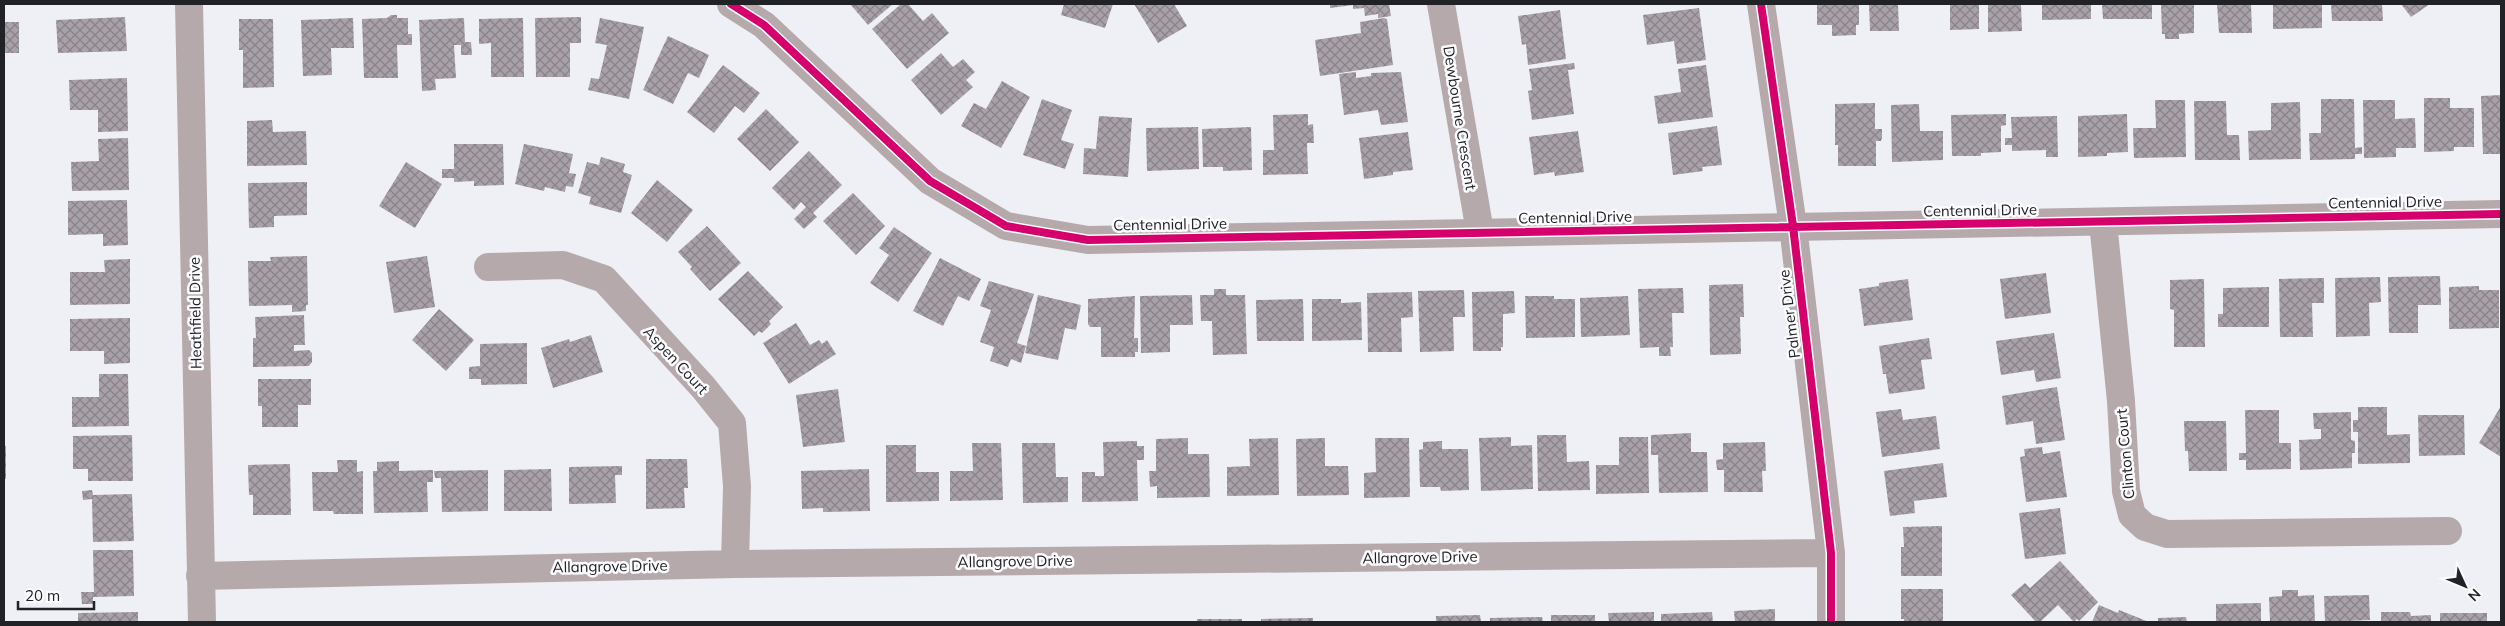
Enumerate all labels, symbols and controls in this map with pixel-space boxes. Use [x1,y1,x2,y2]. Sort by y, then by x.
street label: Dewbourne Crescent [1439,45,1481,191]
street label: Centennial Drive [2328,192,2442,212]
street label: Centennial Drive [1923,200,2037,220]
street label: Centennial Drive [1518,207,1632,227]
street label: Centennial Drive [1113,214,1227,234]
street label: Heathfield Drive [185,257,205,369]
street label: Palmer Drive [1774,269,1804,359]
street label: Aspen Court [640,322,712,398]
street label: Clinton Court [2112,408,2138,500]
street label: Allangrove Drive [1362,546,1478,568]
street label: Allangrove Drive [957,550,1073,572]
street label: Allangrove Drive [552,555,668,577]
north arrow [2440,561,2490,611]
scale bar [18,578,94,610]
text: N [2464,585,2484,605]
text: 20 m [25,586,60,605]

